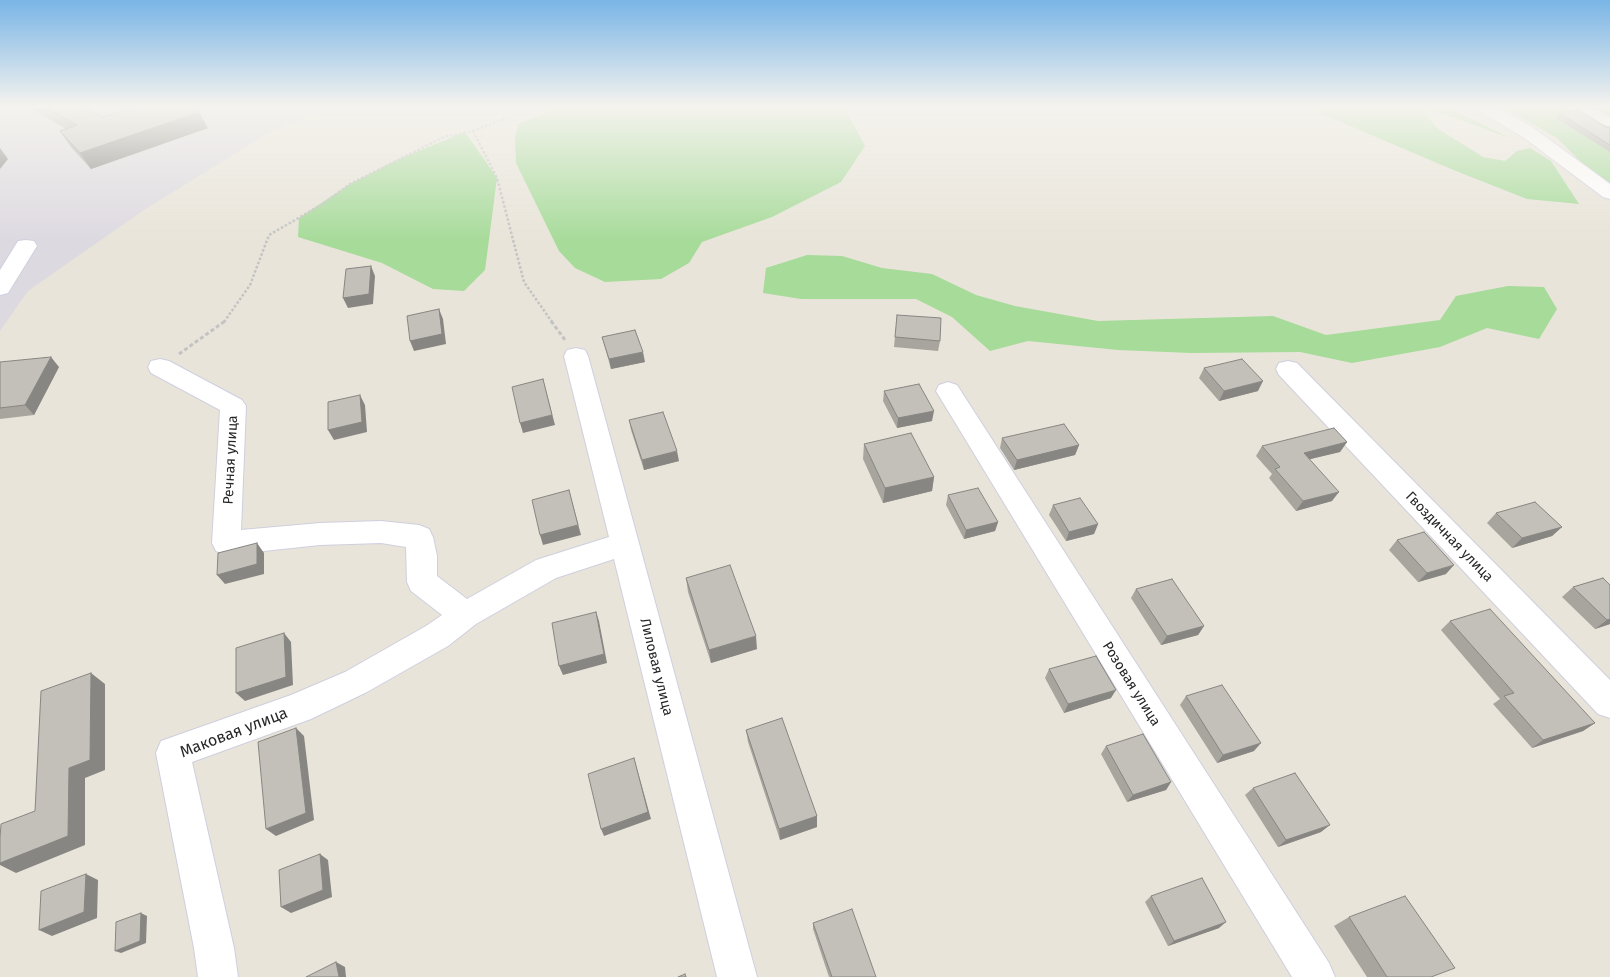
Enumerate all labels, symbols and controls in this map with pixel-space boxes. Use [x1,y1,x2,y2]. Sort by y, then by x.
street label: Речная улица [220,415,242,505]
street label: Гвоздичная улица [1402,488,1496,586]
street label: Лиловая улица [636,617,676,717]
street label: Розовая улица [1098,639,1164,729]
street label: Маковая улица [177,704,291,762]

